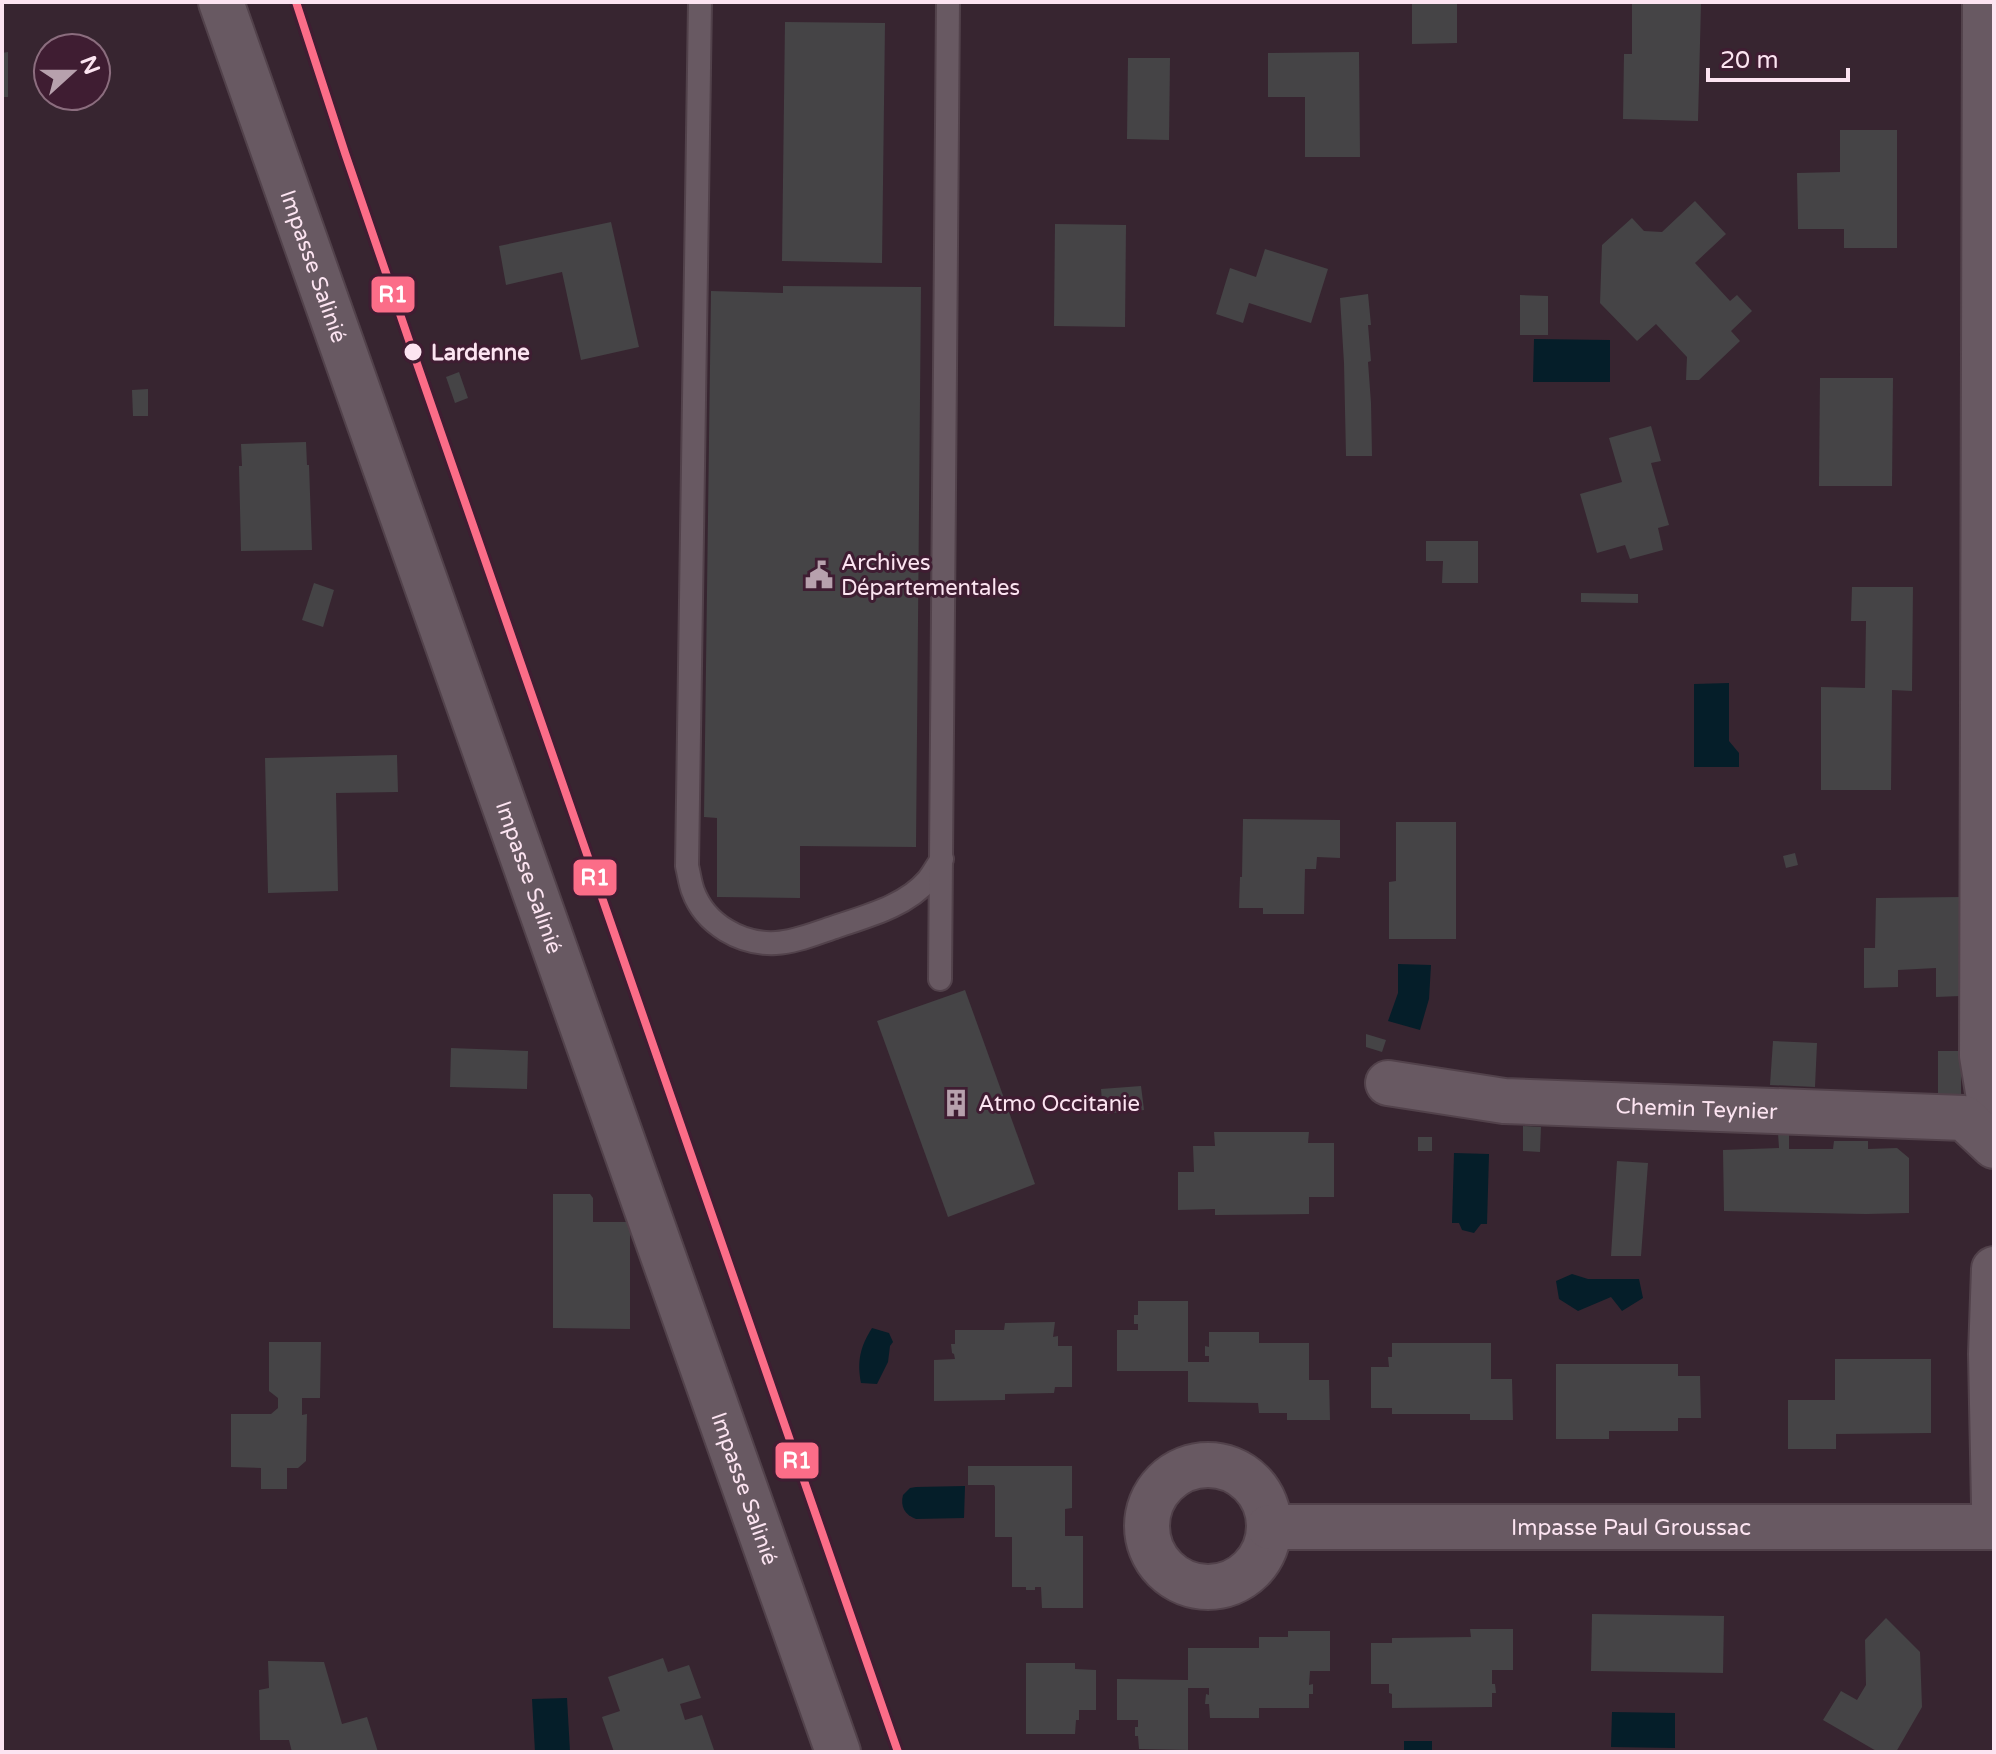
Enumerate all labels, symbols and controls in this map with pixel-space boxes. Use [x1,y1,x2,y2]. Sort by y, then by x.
north arrow [32,32,112,112]
scale bar [1708,32,1848,82]
text: 20 m [1720,46,1778,75]
text: N [74,52,105,78]
street label: Impasse Salinié [274,187,352,346]
line badge: R1 [370,275,416,314]
text: R1 [378,282,408,308]
place label: Lardenne [431,340,530,366]
marker: Lardenne [402,341,424,363]
place label: Archives Départementales [841,550,1020,601]
public building icon: Archives Départementales [804,560,834,590]
street label: Impasse Salinié [490,798,568,957]
line badge: R1 [572,858,618,897]
text: R1 [580,865,610,891]
building icon: Atmo Occitanie [941,1088,971,1118]
place label: Atmo Occitanie [978,1091,1140,1117]
street label: Chemin Teynier [1615,1093,1778,1125]
street label: Impasse Salinié [705,1409,783,1568]
line badge: R1 [774,1441,820,1480]
text: R1 [782,1448,812,1474]
street label: Impasse Paul Groussac [1511,1515,1751,1541]

